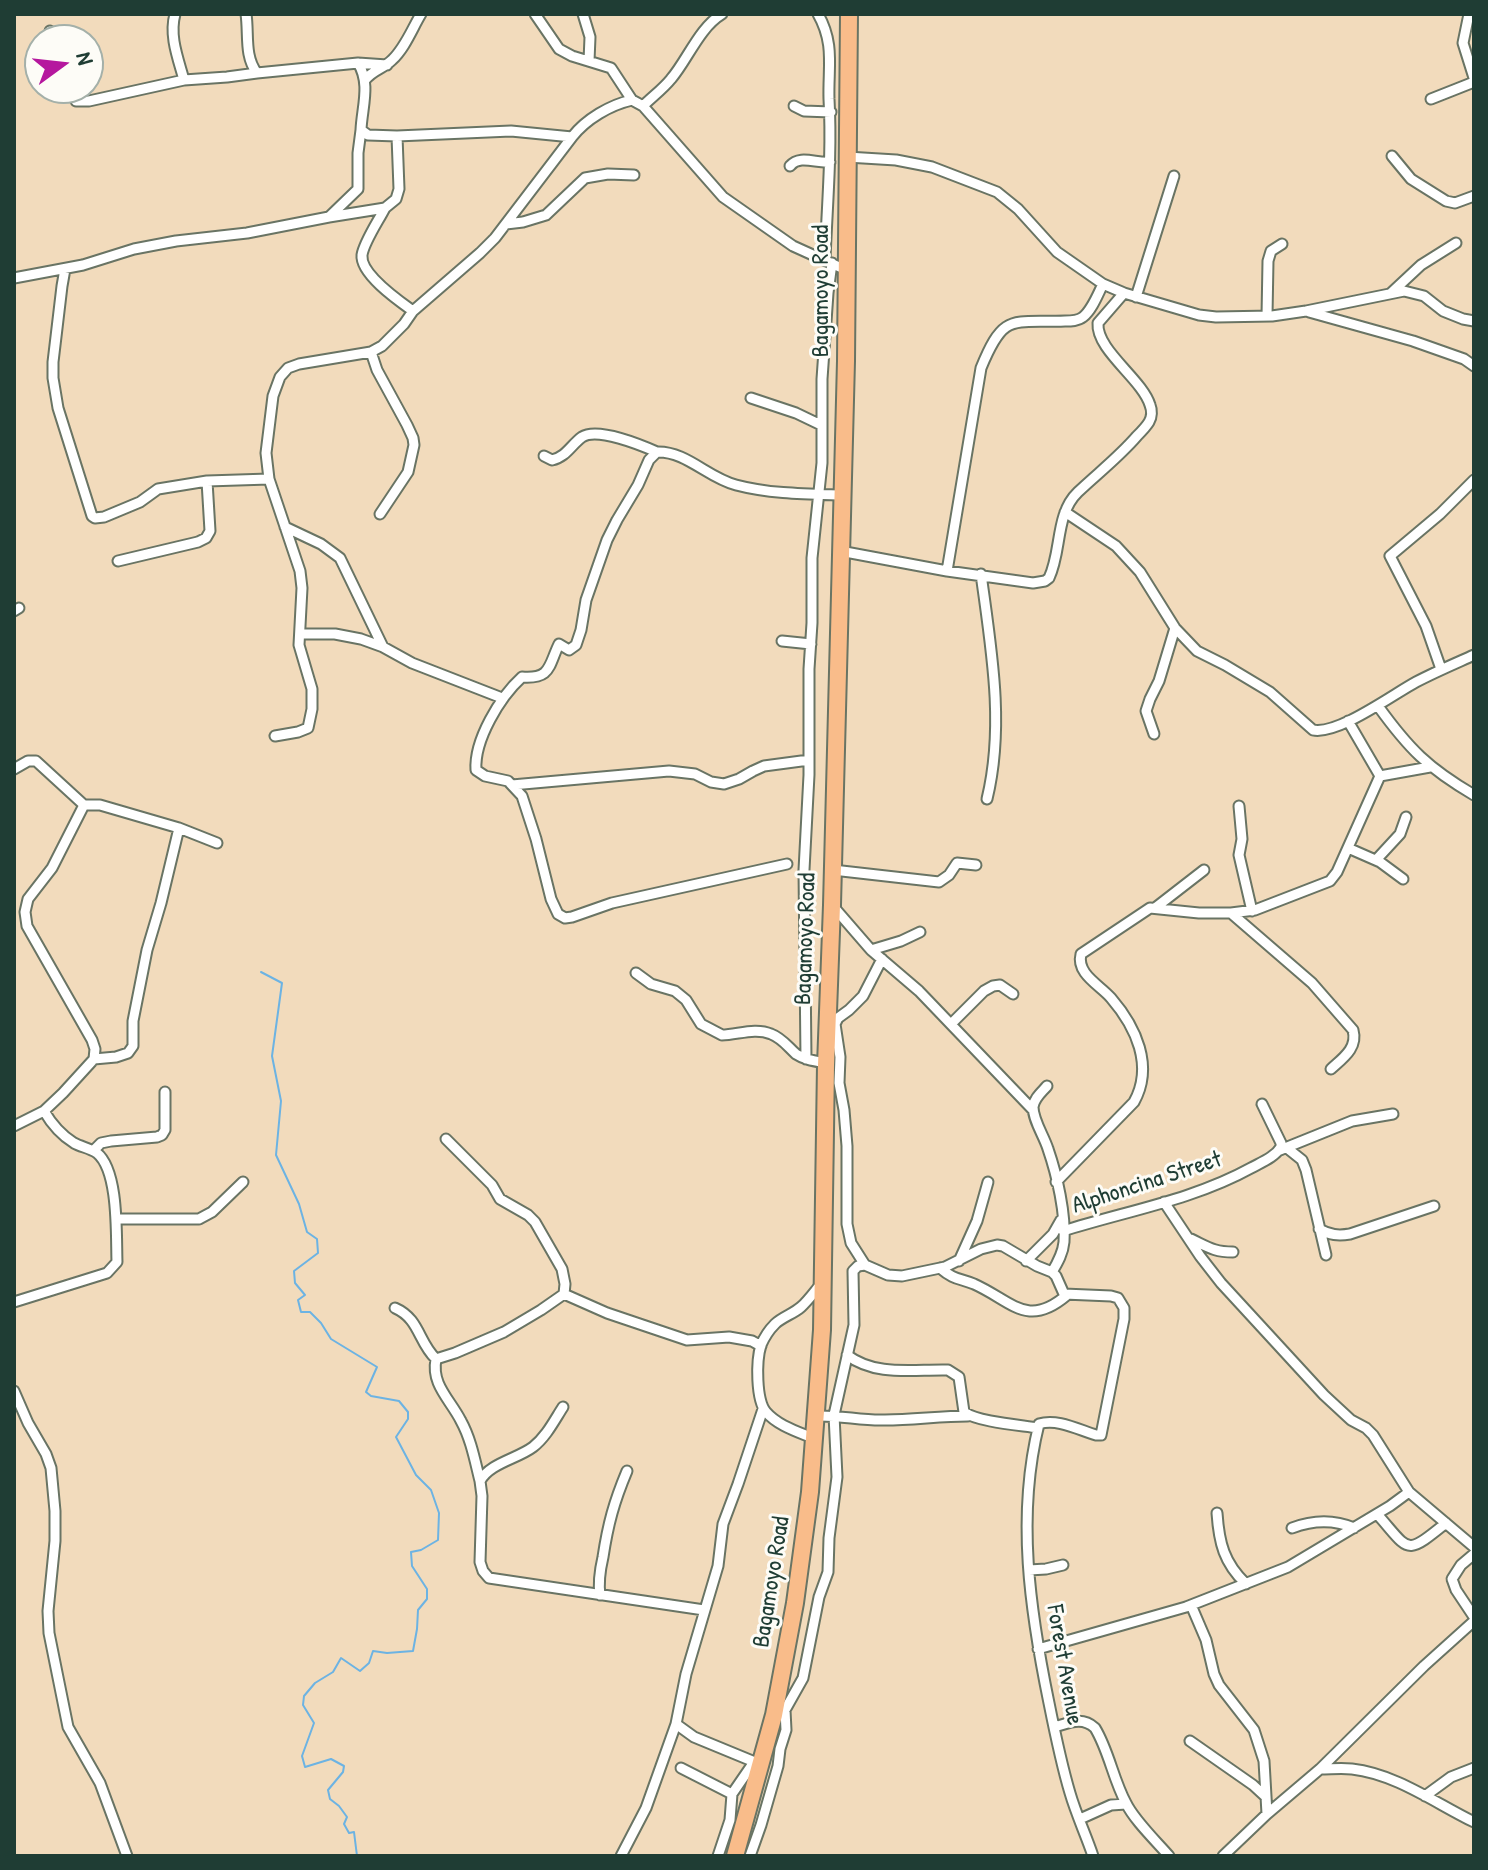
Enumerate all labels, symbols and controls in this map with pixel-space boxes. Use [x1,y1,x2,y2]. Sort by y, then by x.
north arrow [24,24,104,104]
text: N [69,49,101,68]
street label: Bagamoyo Road [808,225,836,357]
street label: Bagamoyo Road [789,872,823,1006]
street label: Alphoncina Street [1069,1145,1225,1221]
street label: Bagamoyo Road [747,1514,797,1650]
street label: Forest Avenue [1039,1603,1089,1727]

